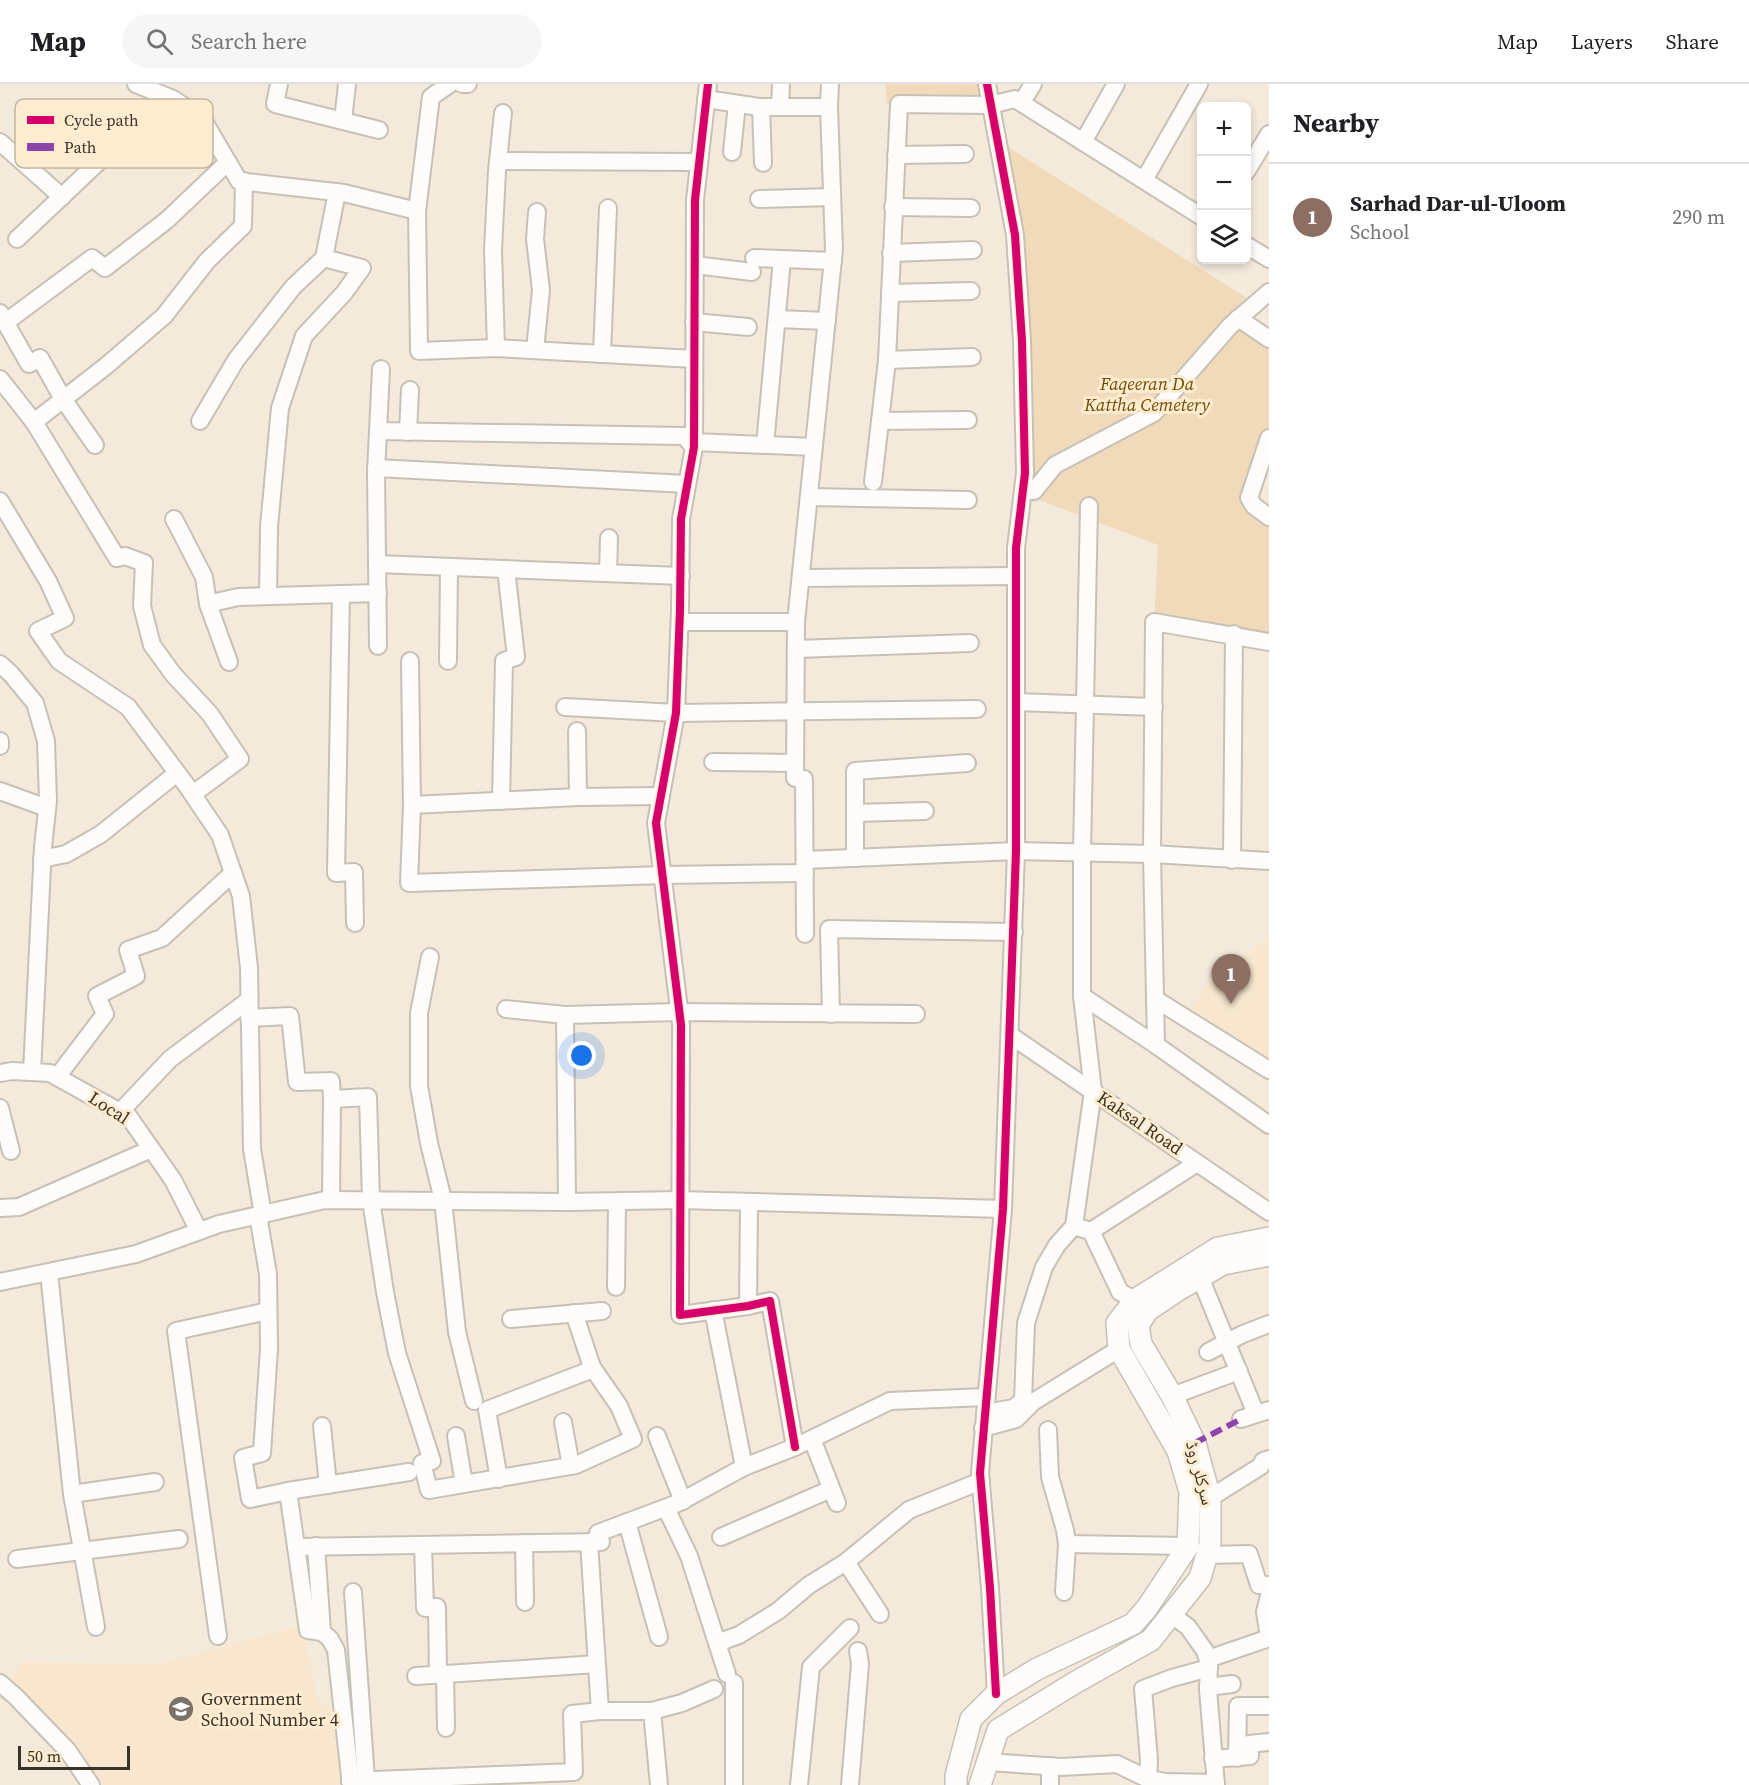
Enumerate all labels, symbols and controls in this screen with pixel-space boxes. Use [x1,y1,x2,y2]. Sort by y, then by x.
search box [122,14,542,68]
text: Map [30,22,86,60]
icon: search [143,25,176,58]
text: Search here [191,26,307,56]
text: Map [1497,27,1538,56]
text: Layers [1571,27,1633,56]
text: Share [1666,27,1719,56]
legend [15,99,213,168]
map controls [1197,102,1251,264]
button: + [1197,102,1251,156]
text: Nearby [1293,105,1379,141]
text: Cycle path [64,109,139,131]
text: Path [64,136,97,158]
button: − [1197,156,1251,210]
text: Sarhad Dar-ul-Uloom [1350,188,1566,218]
text: 1 [1307,203,1318,231]
text: 290 m [1672,203,1725,231]
button: layers [1197,210,1251,264]
text: School [1350,218,1410,246]
park label: Faqeeran Da Kattha Cemetery [1083,371,1210,417]
pin: 1 [1212,954,1250,1004]
your location [567,1041,596,1070]
street label: Local [84,1085,134,1130]
street label: Kaksal Road [1093,1085,1188,1160]
street label: سرکلر روڈ [1180,1438,1221,1508]
place label: Government School Number 4 [201,1686,339,1732]
school or university icon: Government School Number 4 [166,1694,196,1724]
scale bar [18,1743,130,1770]
text: 50 m [27,1745,61,1767]

